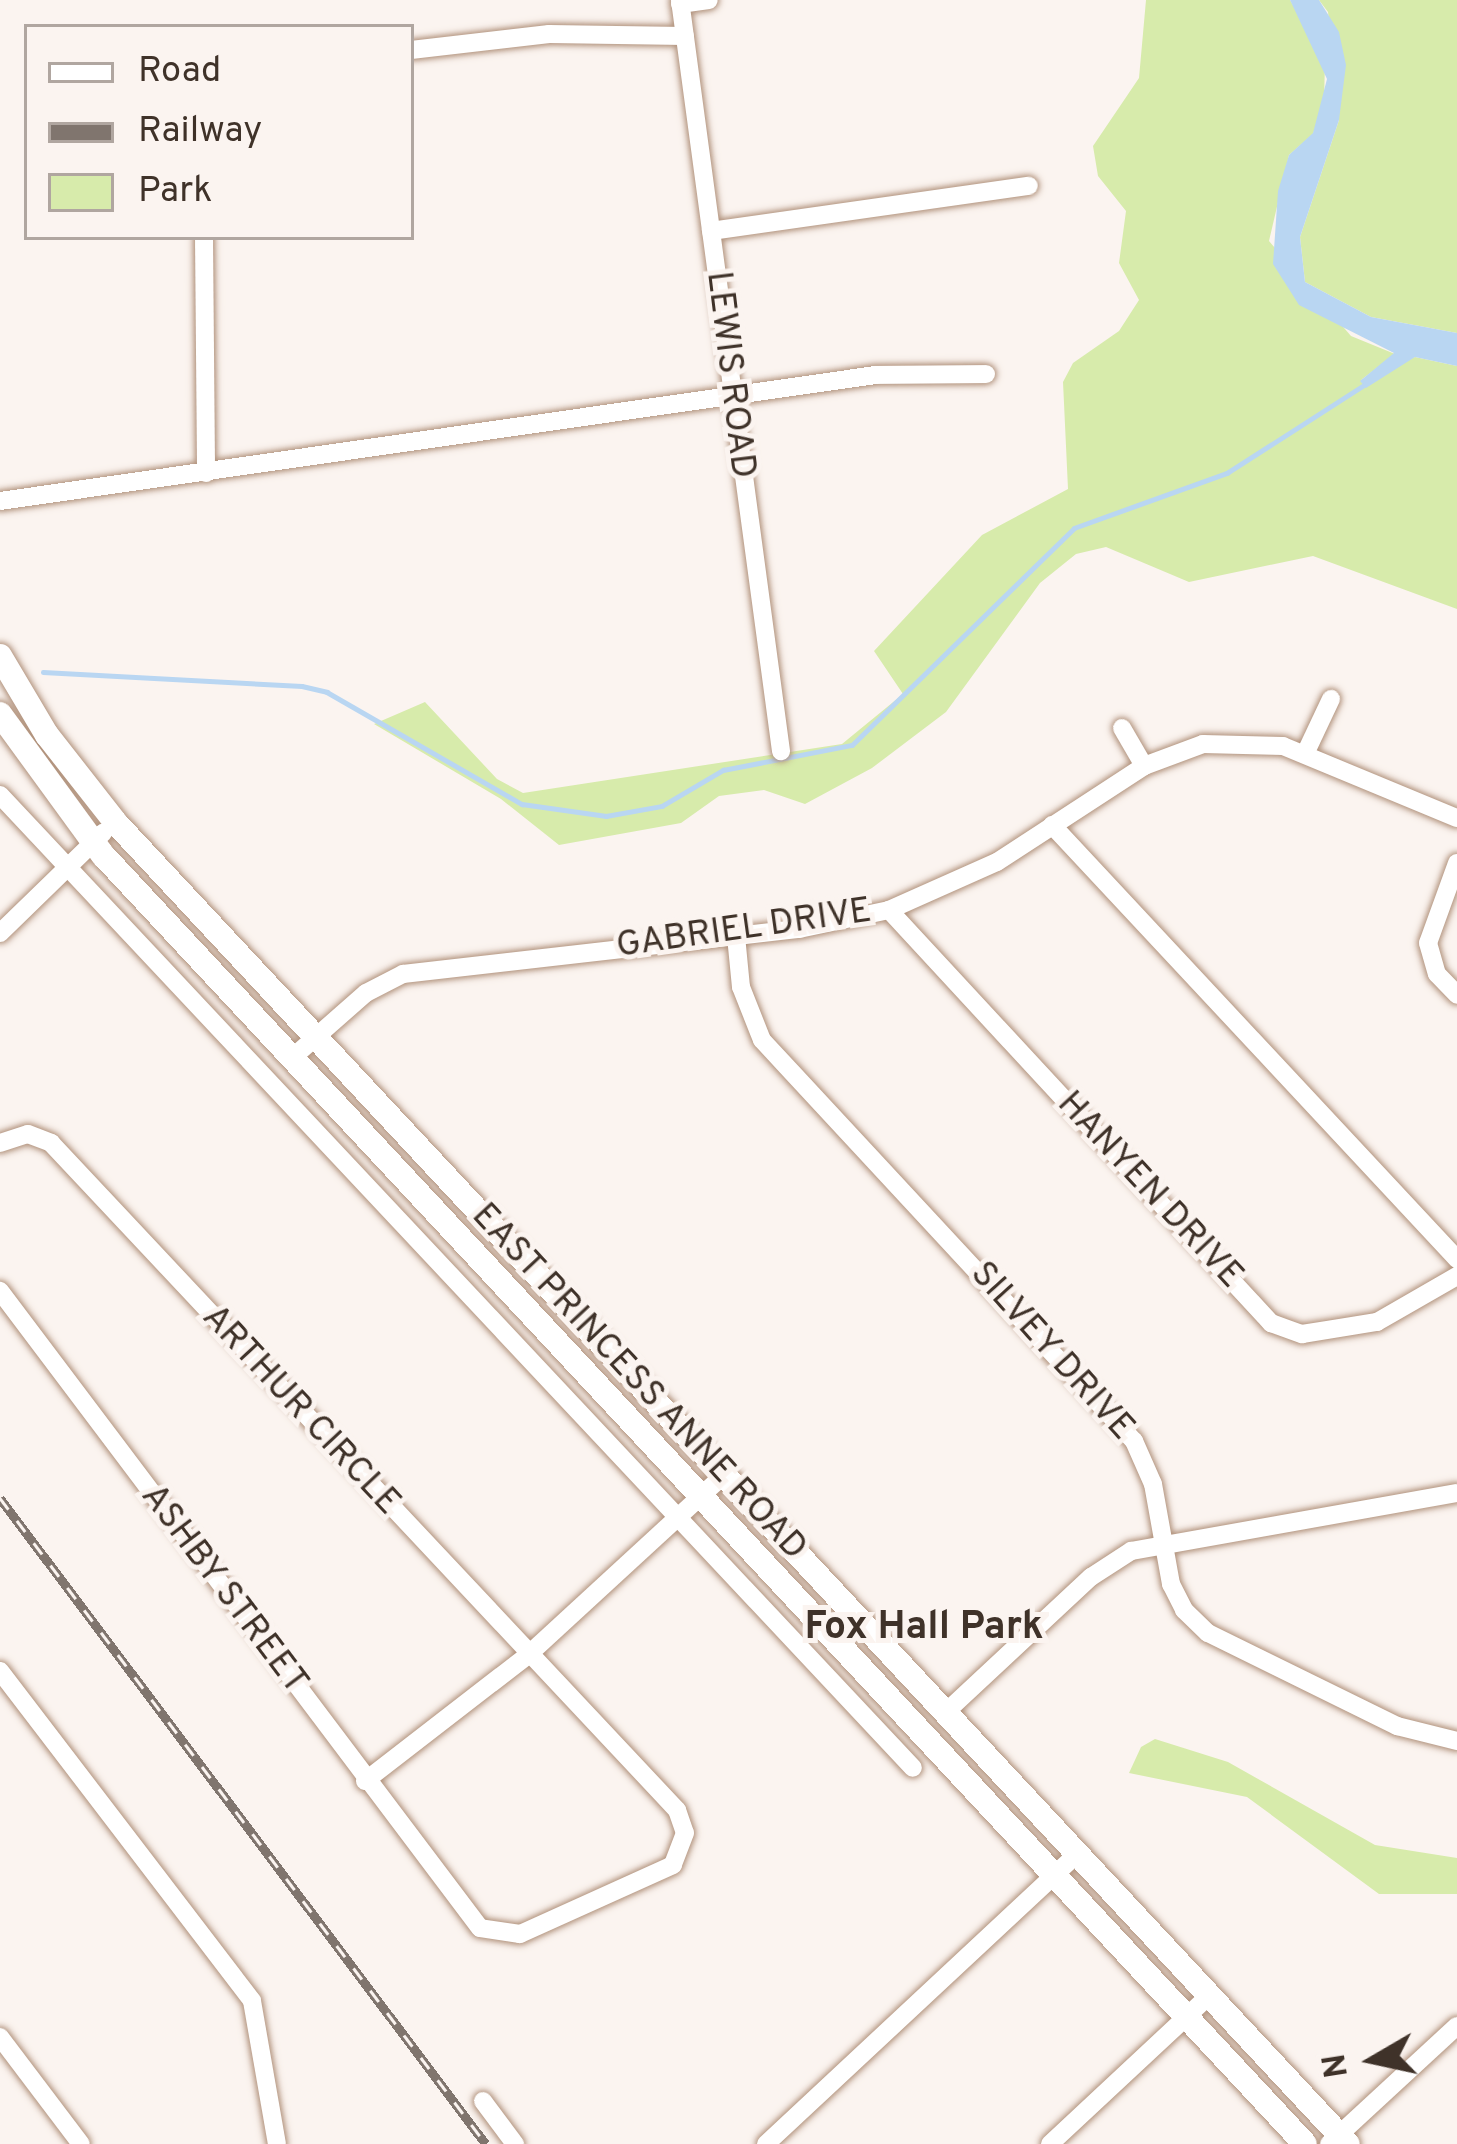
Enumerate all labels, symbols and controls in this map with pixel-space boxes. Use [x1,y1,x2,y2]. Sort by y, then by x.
legend [24,24,414,240]
text: Road [138,49,221,95]
text: Railway [138,109,262,155]
text: Park [138,169,212,215]
street label: LEWIS ROAD [695,269,763,481]
street label: GABRIEL DRIVE [613,891,875,969]
street label: HANYEN DRIVE [1047,1084,1251,1298]
street label: EAST PRINCESS ANNE ROAD [460,1195,816,1571]
street label: SILVEY DRIVE [959,1253,1143,1451]
street label: ARTHUR CIRCLE [192,1297,408,1525]
street label: ASHBY STREET [130,1476,316,1704]
district label: Fox Hall Park [804,1606,1044,1652]
north arrow [1313,2000,1433,2120]
text: N [1315,2051,1360,2081]

